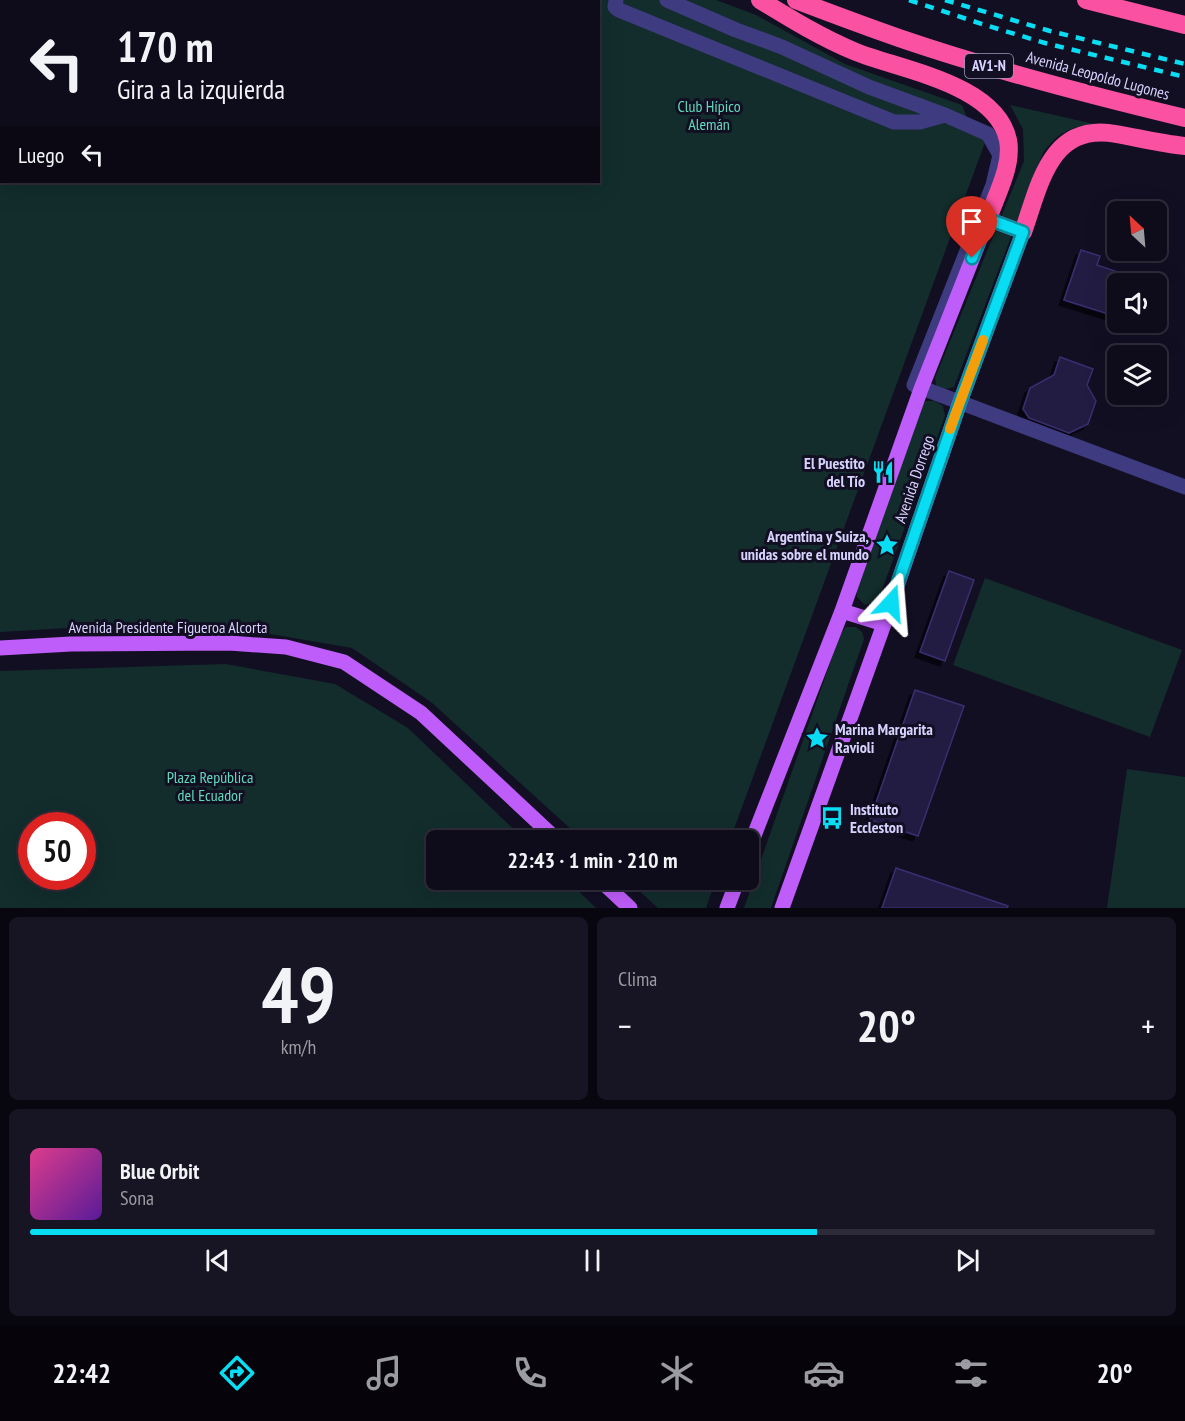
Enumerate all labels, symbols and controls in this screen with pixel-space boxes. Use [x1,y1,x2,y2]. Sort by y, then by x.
text: 170 m [117,19,214,74]
icon: left [18,24,96,102]
street label: Avenida Leopoldo Lugones [1024,46,1172,104]
road number: AV1-N [965,54,1013,78]
text: Gira a la izquierda [117,72,285,106]
park label: Club Hípico Alemán [677,96,741,134]
icon: left [76,138,109,171]
text: Luego [18,141,64,169]
pin [946,196,997,258]
north arrow [1107,201,1167,261]
map controls [1107,201,1167,405]
icon: arrive [955,205,988,238]
button: sound [1107,273,1167,333]
button: layers [1107,345,1167,405]
street label: Avenida Dorrego [890,432,938,526]
place label: El Puestito del Tío [804,453,865,491]
restaurant icon: El Puestito del Tío [870,459,896,485]
place label: Argentina y Suiza, unidas sobre el mundo [741,526,869,564]
place icon: Argentina y Suiza, unidas sobre el mundo [874,532,900,558]
position arrow [859,571,923,635]
street label: Avenida Presidente Figueroa Alcorta [69,617,268,637]
place label: Marina Margarita Ravioli [835,719,933,757]
place icon: Marina Margarita Ravioli [804,725,830,751]
park label: Plaza República del Ecuador [167,767,253,805]
place label: Instituto Eccleston [850,799,903,837]
bus stop icon: Instituto Eccleston [819,805,845,831]
speed limit sign: 50 [18,812,96,890]
text: 22:43 · 1 min · 210 m [507,846,678,874]
text: 49 [261,944,336,1045]
text: Clima [618,966,657,992]
text: 20° [857,996,916,1054]
text: − [618,1004,632,1047]
text: + [1141,1004,1155,1047]
text: km/h [281,1034,316,1060]
text: Blue Orbit [120,1157,199,1185]
text: Sona [120,1185,154,1211]
icon: previous [201,1244,234,1277]
icon: pause [576,1244,609,1277]
icon: next [951,1244,984,1277]
icon: directions [216,1352,258,1394]
icon: music [363,1352,405,1394]
icon: phone [509,1352,551,1394]
icon: climate [656,1352,698,1394]
icon: car [803,1352,845,1394]
icon: filters [950,1352,992,1394]
text: 22:42 [52,1356,111,1390]
text: 20° [1097,1356,1132,1390]

